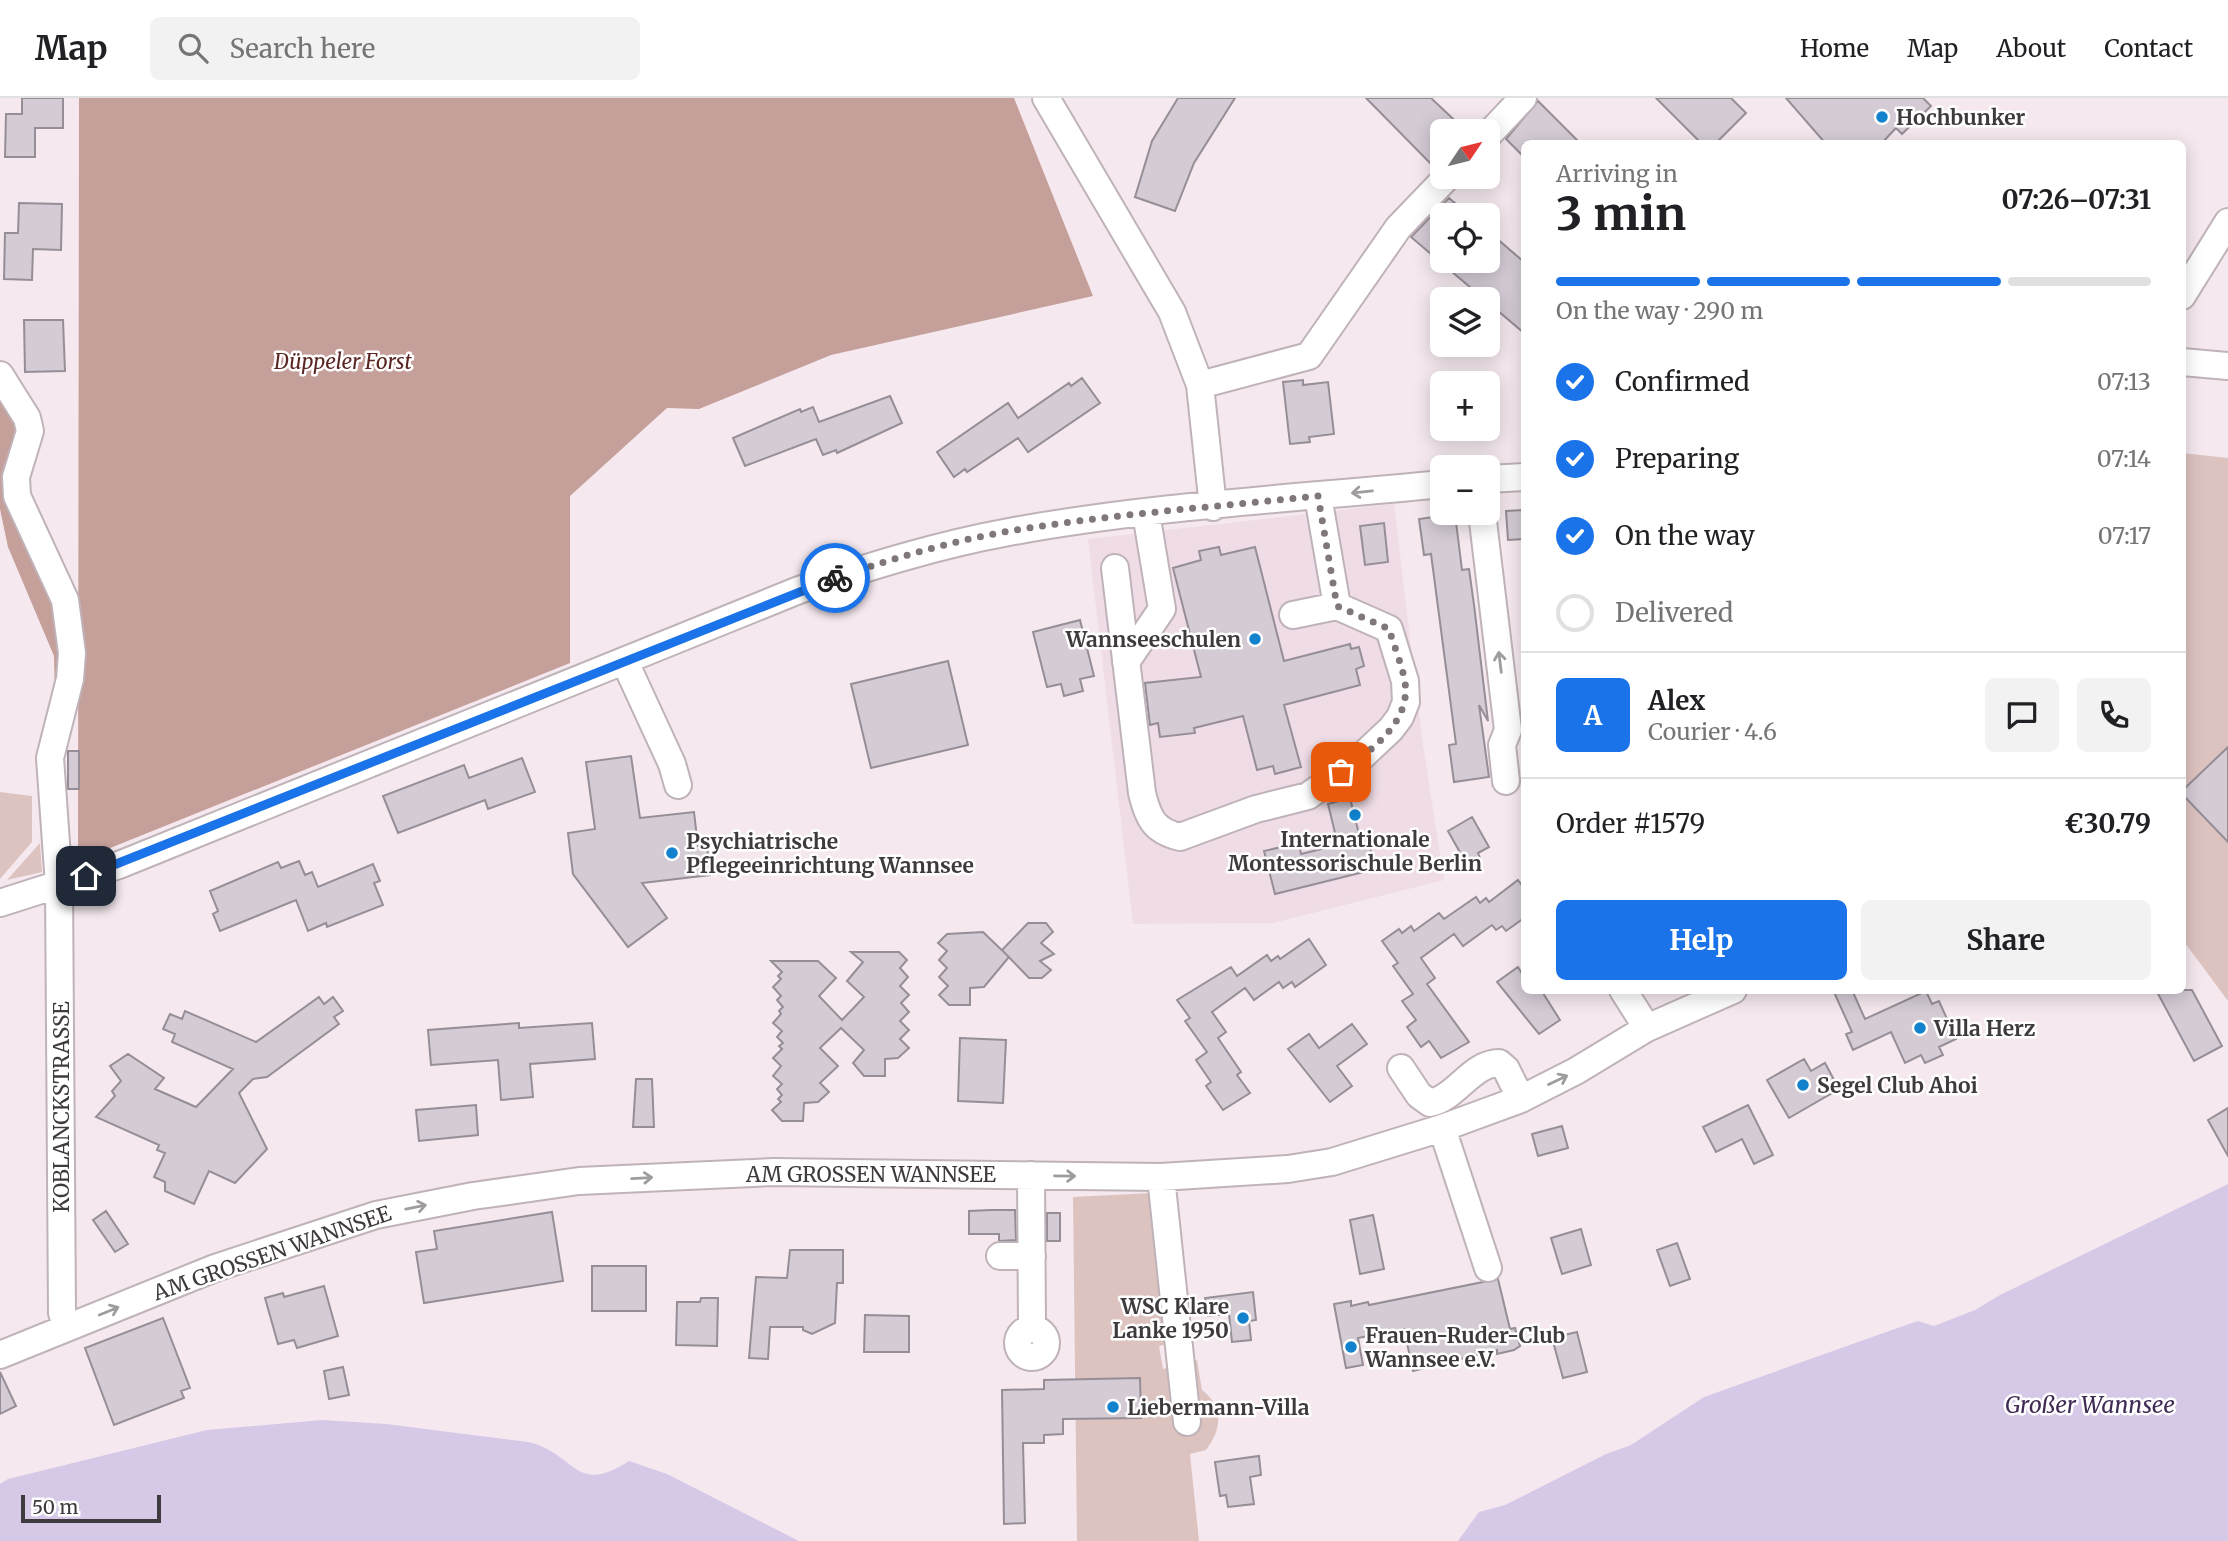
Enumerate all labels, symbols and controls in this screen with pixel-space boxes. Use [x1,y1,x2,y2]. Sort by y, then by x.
search box [150,17,640,80]
text: Map [35,28,108,69]
icon: search [174,29,212,67]
text: Search here [230,32,375,65]
text: Home [1800,33,1869,64]
text: Map [1907,33,1958,64]
text: About [1996,33,2066,64]
text: Contact [2104,33,2193,64]
place label: Hochbunker [1896,104,2025,131]
marker: Hochbunker [1874,109,1890,125]
north arrow [1430,119,1500,189]
map controls [1430,119,1500,525]
text: Arriving in [1556,159,1678,188]
text: 07:26–07:31 [2001,183,2151,216]
text: 3 min [1556,185,1686,243]
button: locate [1430,203,1500,273]
button: layers [1430,287,1500,357]
text: On the way · 290 m [1556,296,1763,325]
park label: Düppeler Forst [273,348,413,375]
icon: check [1556,363,1594,401]
text: Confirmed [1615,365,1750,398]
text: 07:13 [2097,367,2151,396]
button: + [1430,371,1500,441]
icon: check [1556,440,1594,478]
text: Preparing [1615,442,1739,475]
text: 07:14 [2097,444,2151,473]
button: − [1430,455,1500,525]
one-way arrow [1351,486,1374,499]
icon: check [1556,517,1594,555]
text: On the way [1615,519,1755,552]
text: 07:17 [2098,521,2151,550]
courier [800,543,870,613]
icon: bike [816,559,854,597]
text: Delivered [1615,596,1734,629]
place label: Wannseeschulen [1065,626,1241,653]
marker: Wannseeschulen [1247,631,1263,647]
one-way arrow [1493,651,1506,674]
button: chat [1985,678,2059,752]
button: phone [2077,678,2151,752]
text: Alex [1648,684,1705,717]
text: A [1584,699,1602,732]
text: Courier · 4.6 [1648,717,1777,746]
pin [1311,742,1371,802]
icon: bag [1322,753,1360,791]
marker: Internationale Montessorischule Berlin [1347,807,1363,823]
text: Order #1579 [1556,807,1705,840]
text: €30.79 [2064,807,2151,840]
place label: Internationale Montessorischule Berlin [1228,826,1482,877]
place label: Psychiatrische Pflegeeinrichtung Wannsee [686,828,974,879]
marker: Psychiatrische Pflegeeinrichtung Wannsee [664,845,680,861]
pin [56,846,116,906]
icon: home [67,857,105,895]
button: Help [1556,900,1847,980]
button: Share [1861,900,2151,980]
street label: KOBLANCKSTRASSE [48,1001,75,1213]
place label: Villa Herz [1933,1015,2036,1042]
marker: Villa Herz [1912,1020,1928,1036]
place label: Segel Club Ahoi [1817,1072,1978,1099]
one-way arrow [1547,1073,1568,1087]
marker: Segel Club Ahoi [1795,1077,1811,1093]
street label: AM GROSSEN WANNSEE [745,1161,997,1188]
one-way arrow [1053,1169,1076,1182]
one-way arrow [630,1172,653,1185]
street label: AM GROSSEN WANNSEE [149,1199,395,1307]
one-way arrow [404,1199,427,1213]
place label: WSC Klare Lanke 1950 [1112,1293,1229,1344]
one-way arrow [97,1304,119,1317]
marker: WSC Klare Lanke 1950 [1235,1310,1251,1326]
place label: Frauen-Ruder-Club Wannsee e.V. [1364,1322,1565,1373]
marker: Frauen-Ruder-Club Wannsee e.V. [1343,1339,1359,1355]
water label: Großer Wannsee [2005,1390,2175,1419]
place label: Liebermann-Villa [1127,1394,1310,1421]
marker: Liebermann-Villa [1105,1399,1121,1415]
scale bar [21,1492,161,1524]
text: 50 m [32,1495,78,1519]

